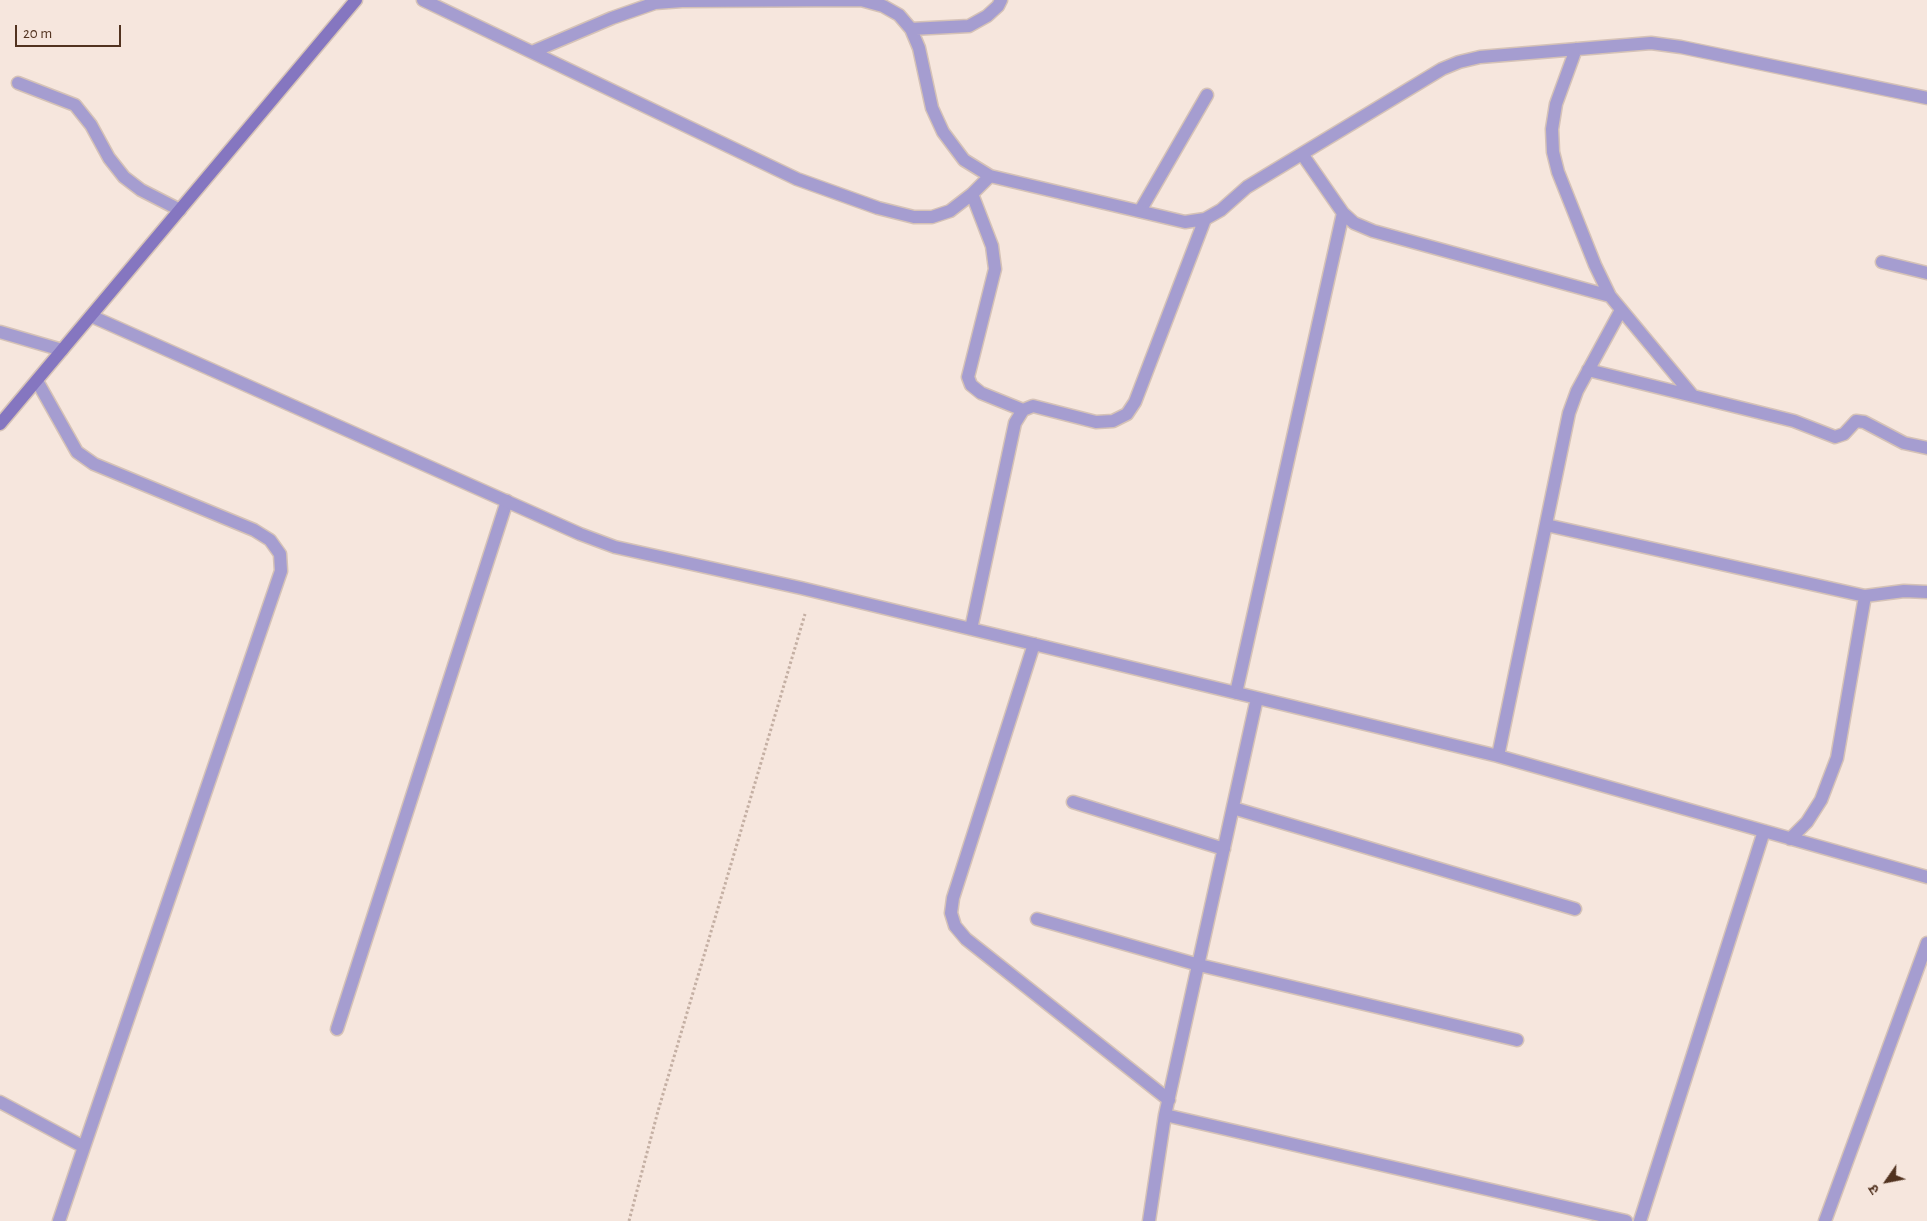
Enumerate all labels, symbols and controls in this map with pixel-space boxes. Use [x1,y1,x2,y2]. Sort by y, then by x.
scale bar [18,15,124,47]
text: 20 m [23,26,52,41]
north arrow [1862,1156,1912,1206]
text: उ [1866,1182,1883,1196]

